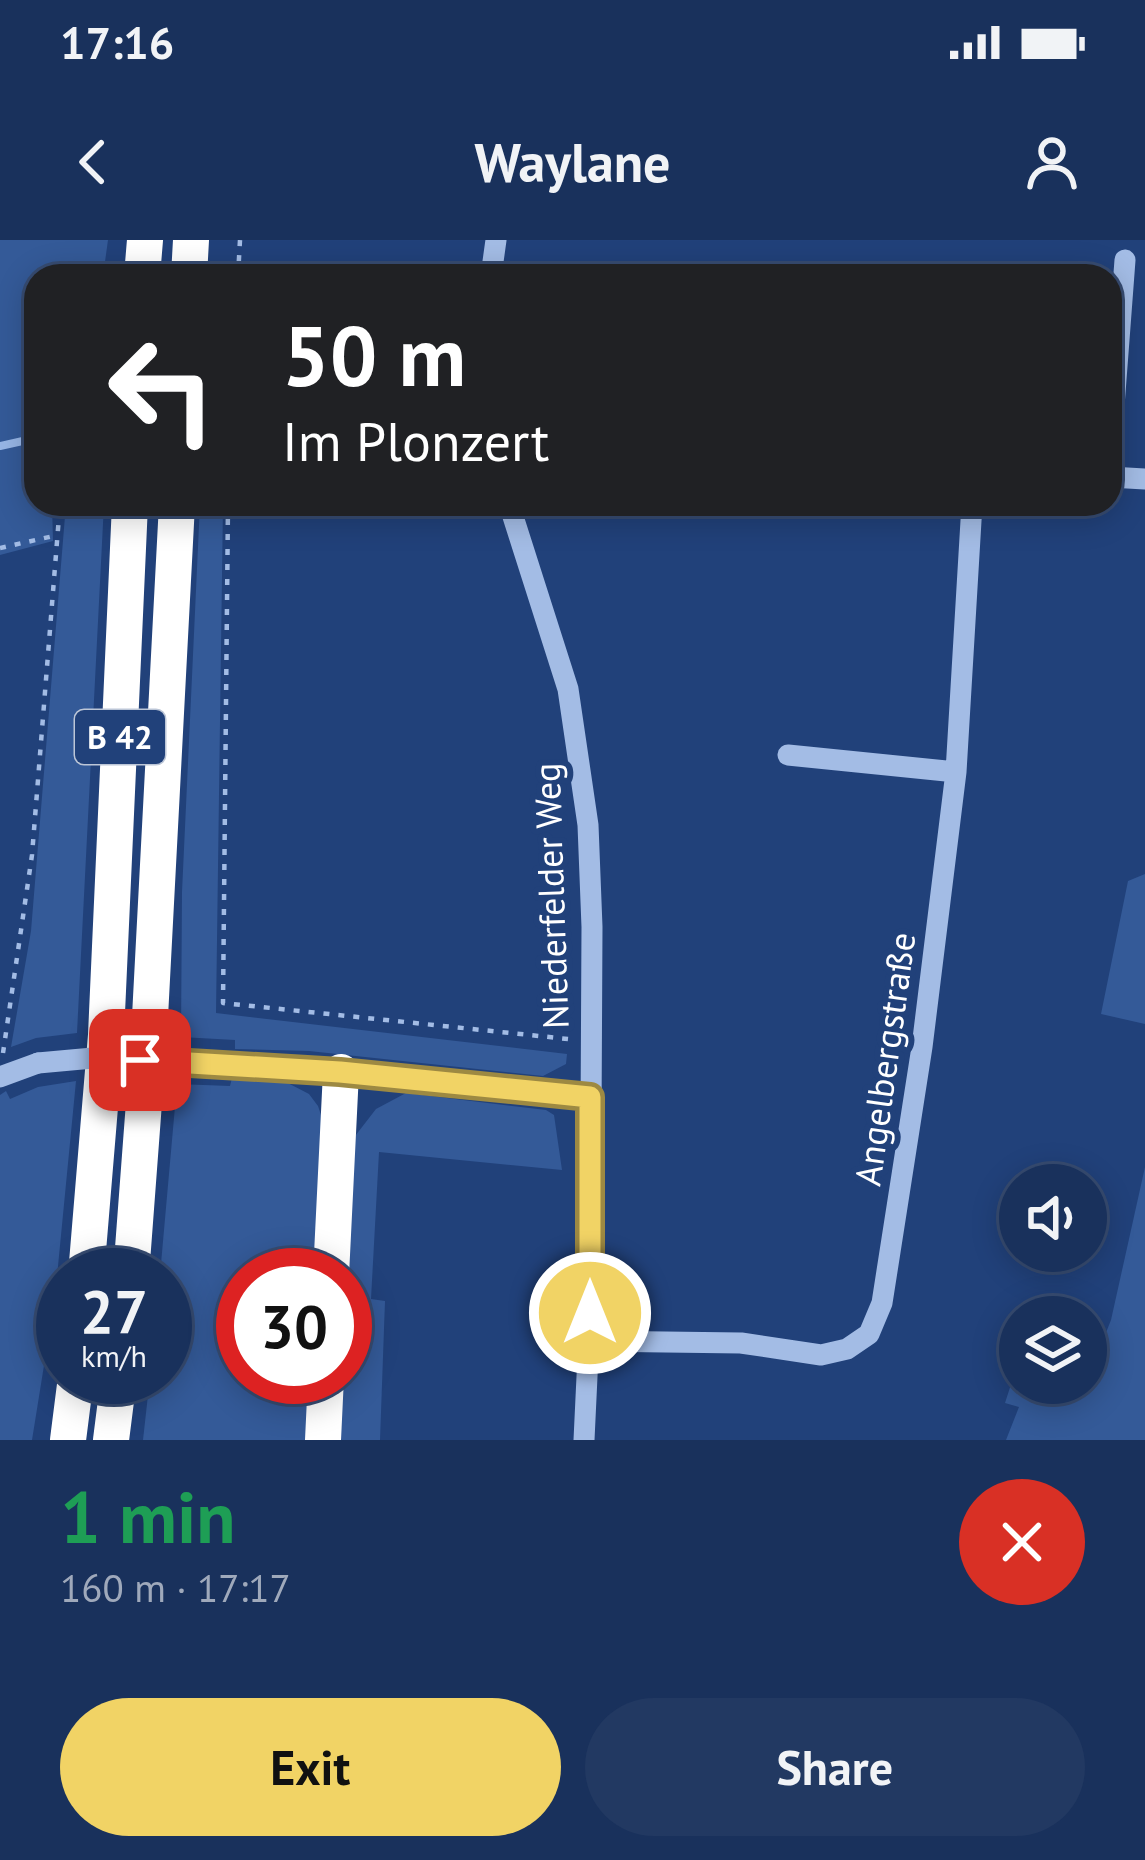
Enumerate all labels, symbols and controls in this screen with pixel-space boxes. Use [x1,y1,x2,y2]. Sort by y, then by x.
text: 17:16 [60,13,174,71]
text: Waylane [474,127,671,197]
icon: back [60,129,126,195]
icon: person [1019,129,1085,195]
text: 50 m [282,300,466,409]
icon: left [84,312,240,468]
text: Im Plonzert [282,406,549,476]
road number: B 42 [75,710,165,764]
street label: Niederfelder Weg [522,762,579,1030]
street label: Angelbergstraße [843,929,926,1189]
pin [89,1009,191,1111]
icon: arrive [107,1027,173,1093]
map controls [999,1164,1107,1404]
button: sound [999,1164,1107,1272]
speed limit sign: 30 [216,1248,372,1404]
position arrow [527,1250,653,1376]
text: 27 [80,1272,148,1350]
button: layers [999,1296,1107,1404]
text: km/h [81,1336,147,1375]
text: 1 min [60,1470,236,1563]
button: close [959,1479,1085,1605]
text: 160 m · 17:17 [60,1562,291,1613]
button: Exit [60,1698,561,1836]
button: Share [585,1698,1085,1836]

